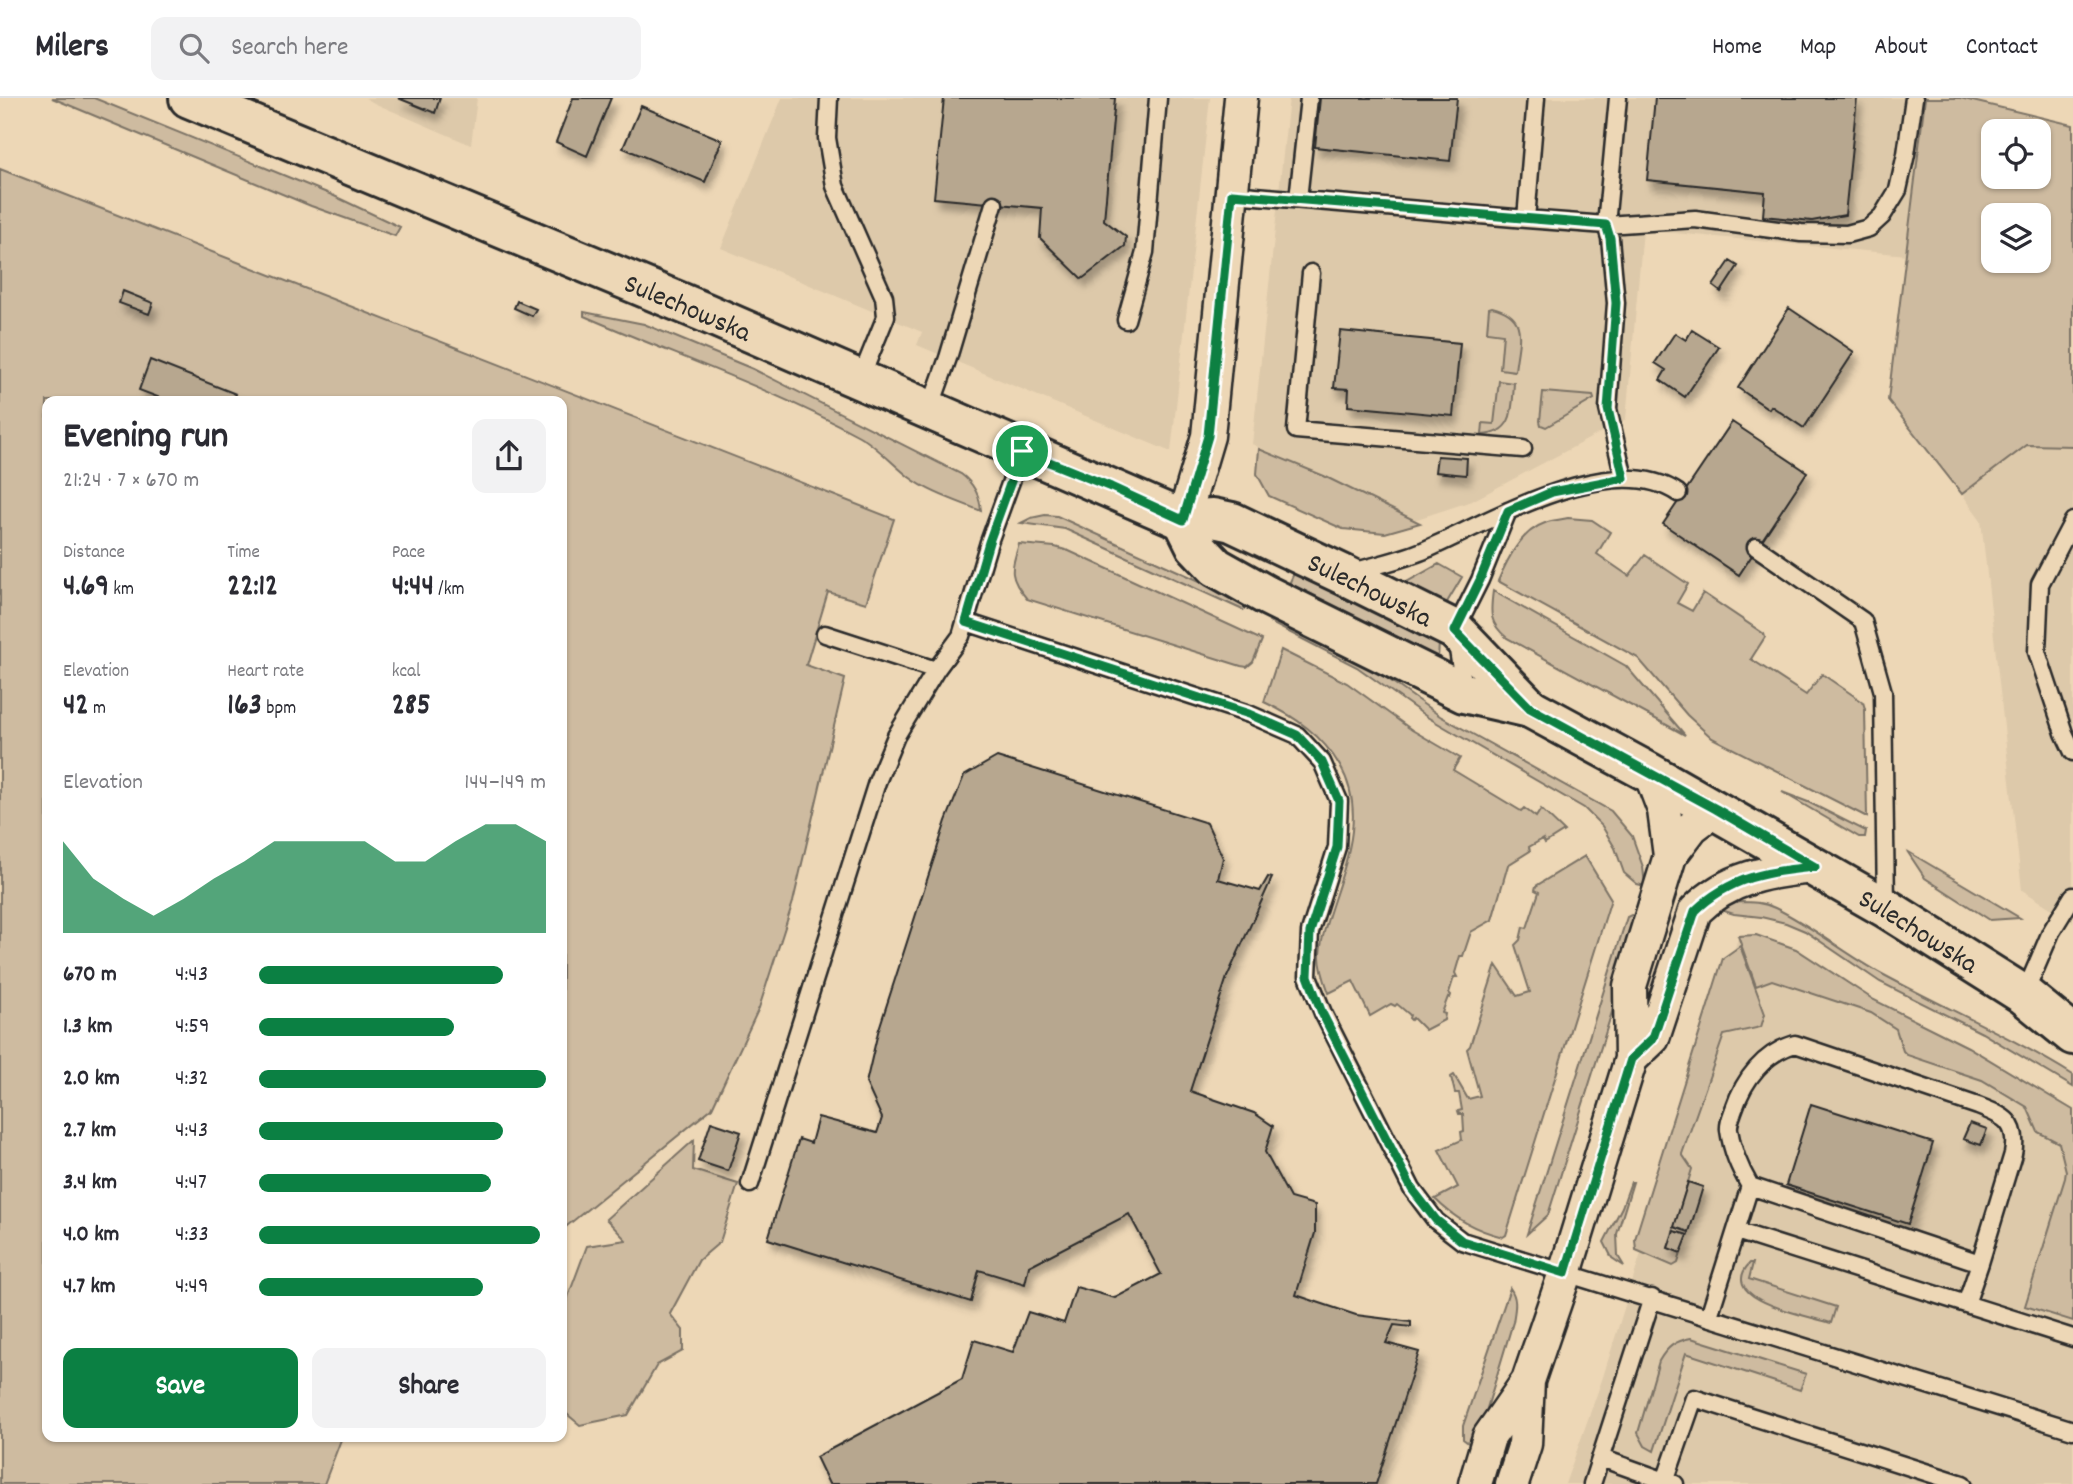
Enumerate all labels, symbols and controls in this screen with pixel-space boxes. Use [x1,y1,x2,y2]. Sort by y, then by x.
search box [151,17,641,80]
text: Milers [35,25,109,72]
icon: search [175,29,213,67]
text: Search here [231,30,348,67]
text: Home [1712,31,1762,65]
text: Map [1800,31,1836,65]
text: About [1874,31,1928,65]
text: Contact [1966,31,2038,65]
map controls [1981,119,2051,273]
button: locate [1981,119,2051,189]
button: layers [1981,203,2051,273]
street label: Sulechowska [617,266,757,356]
text: Evening run [63,411,228,466]
button: share [472,419,546,493]
pin [992,421,1052,481]
icon: arrive [1003,432,1041,470]
text: 21:24 · 7 × 670 m [63,465,199,498]
text: Distance [63,540,125,567]
text: Time [227,540,260,567]
text: Pace [392,540,425,567]
street label: Sulechowska [1299,545,1438,641]
text: 4.69 [63,567,109,610]
text: 22:12 [227,567,278,610]
text: 4:44 [392,567,434,610]
text: km [109,577,134,604]
text: /km [434,577,465,604]
text: Elevation [63,659,129,686]
text: Heart rate [227,659,304,686]
text: kcal [392,659,421,686]
text: 42 [63,686,89,729]
text: 163 [227,686,262,729]
text: 285 [392,686,431,729]
text: m [89,696,106,723]
text: bpm [262,696,296,723]
text: Elevation [63,767,143,800]
text: 144–149 m [464,767,546,800]
street label: Sulechowska [1850,881,1985,987]
text: 670 m [63,959,117,992]
text: 4:43 [175,959,208,992]
text: 1.3 km [63,1011,113,1044]
text: 4:59 [175,1011,210,1044]
text: 2.0 km [63,1063,120,1096]
text: 4:32 [175,1063,209,1096]
text: 2.7 km [63,1115,116,1148]
text: 4:43 [175,1115,208,1148]
text: 3.4 km [63,1167,117,1200]
text: 4:47 [175,1167,207,1200]
text: 4.0 km [63,1219,119,1252]
text: 4:33 [175,1219,209,1252]
text: 4.7 km [63,1271,116,1304]
text: 4:49 [175,1271,208,1304]
button: Save [63,1348,298,1428]
button: Share [312,1348,546,1428]

